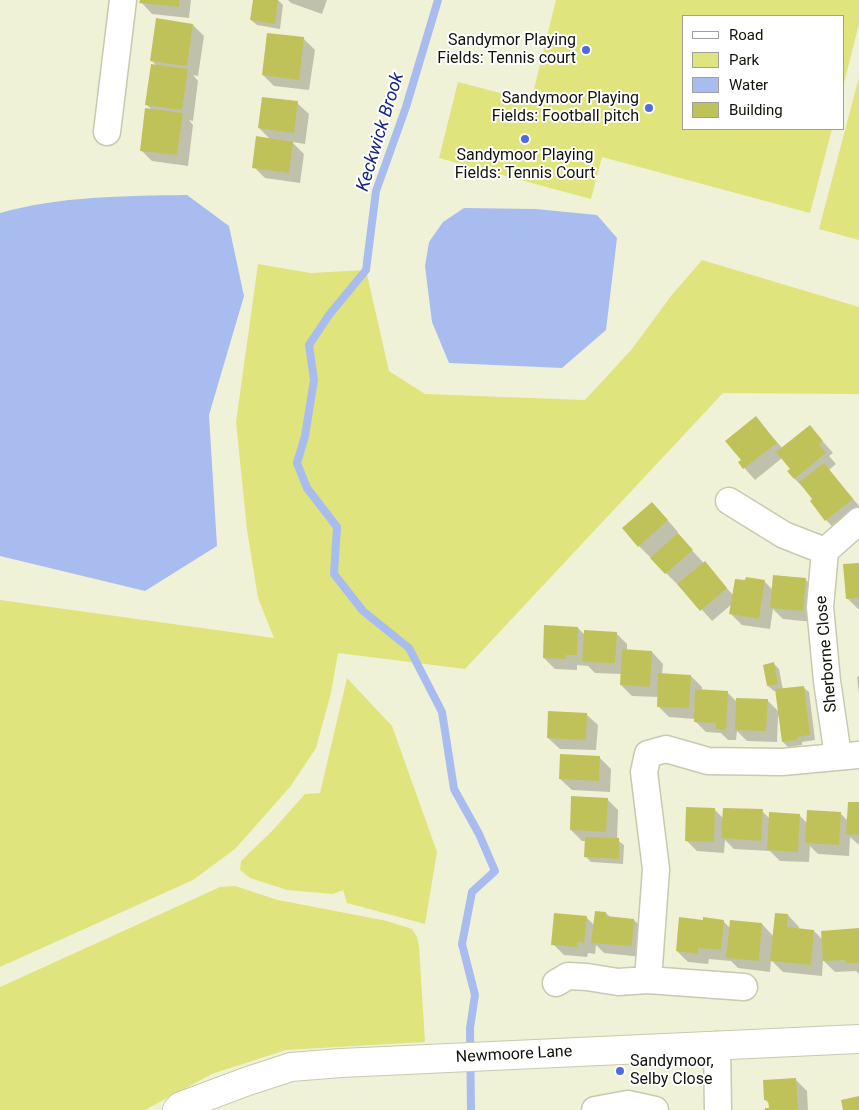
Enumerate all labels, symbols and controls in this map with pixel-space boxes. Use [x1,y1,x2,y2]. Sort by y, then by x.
legend [682,15,844,130]
text: Road [729,26,763,44]
place label: Sandymor Playing Fields: Tennis court [437,31,576,69]
marker: Sandymor Playing Fields: Tennis court [580,44,592,56]
text: Park [729,51,759,69]
water label: Keckwick Brook [353,70,409,194]
text: Water [729,76,768,94]
place label: Sandymoor Playing Fields: Football pitch [492,89,639,127]
text: Building [729,101,783,119]
marker: Sandymoor Playing Fields: Football pitch [643,102,655,114]
marker: Sandymoor Playing Fields: Tennis Court [519,133,531,145]
place label: Sandymoor Playing Fields: Tennis Court [455,146,595,184]
street label: Sherborne Close [812,595,842,713]
street label: Newmoore Lane [455,1042,573,1068]
place label: Sandymoor, Selby Close [630,1052,714,1090]
marker: Sandymoor, Selby Close [614,1065,626,1077]

